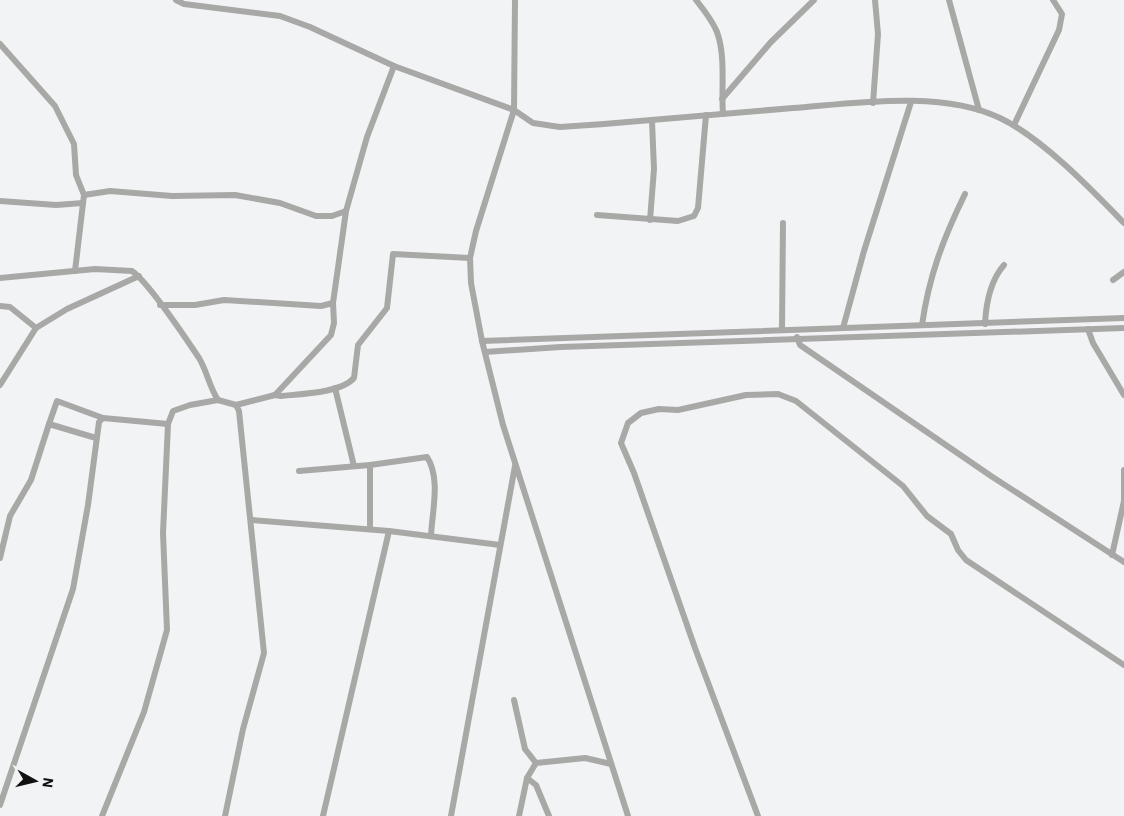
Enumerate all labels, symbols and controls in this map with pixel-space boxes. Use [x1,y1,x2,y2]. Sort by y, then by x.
north arrow [10,756,60,806]
text: N [38,777,57,789]

